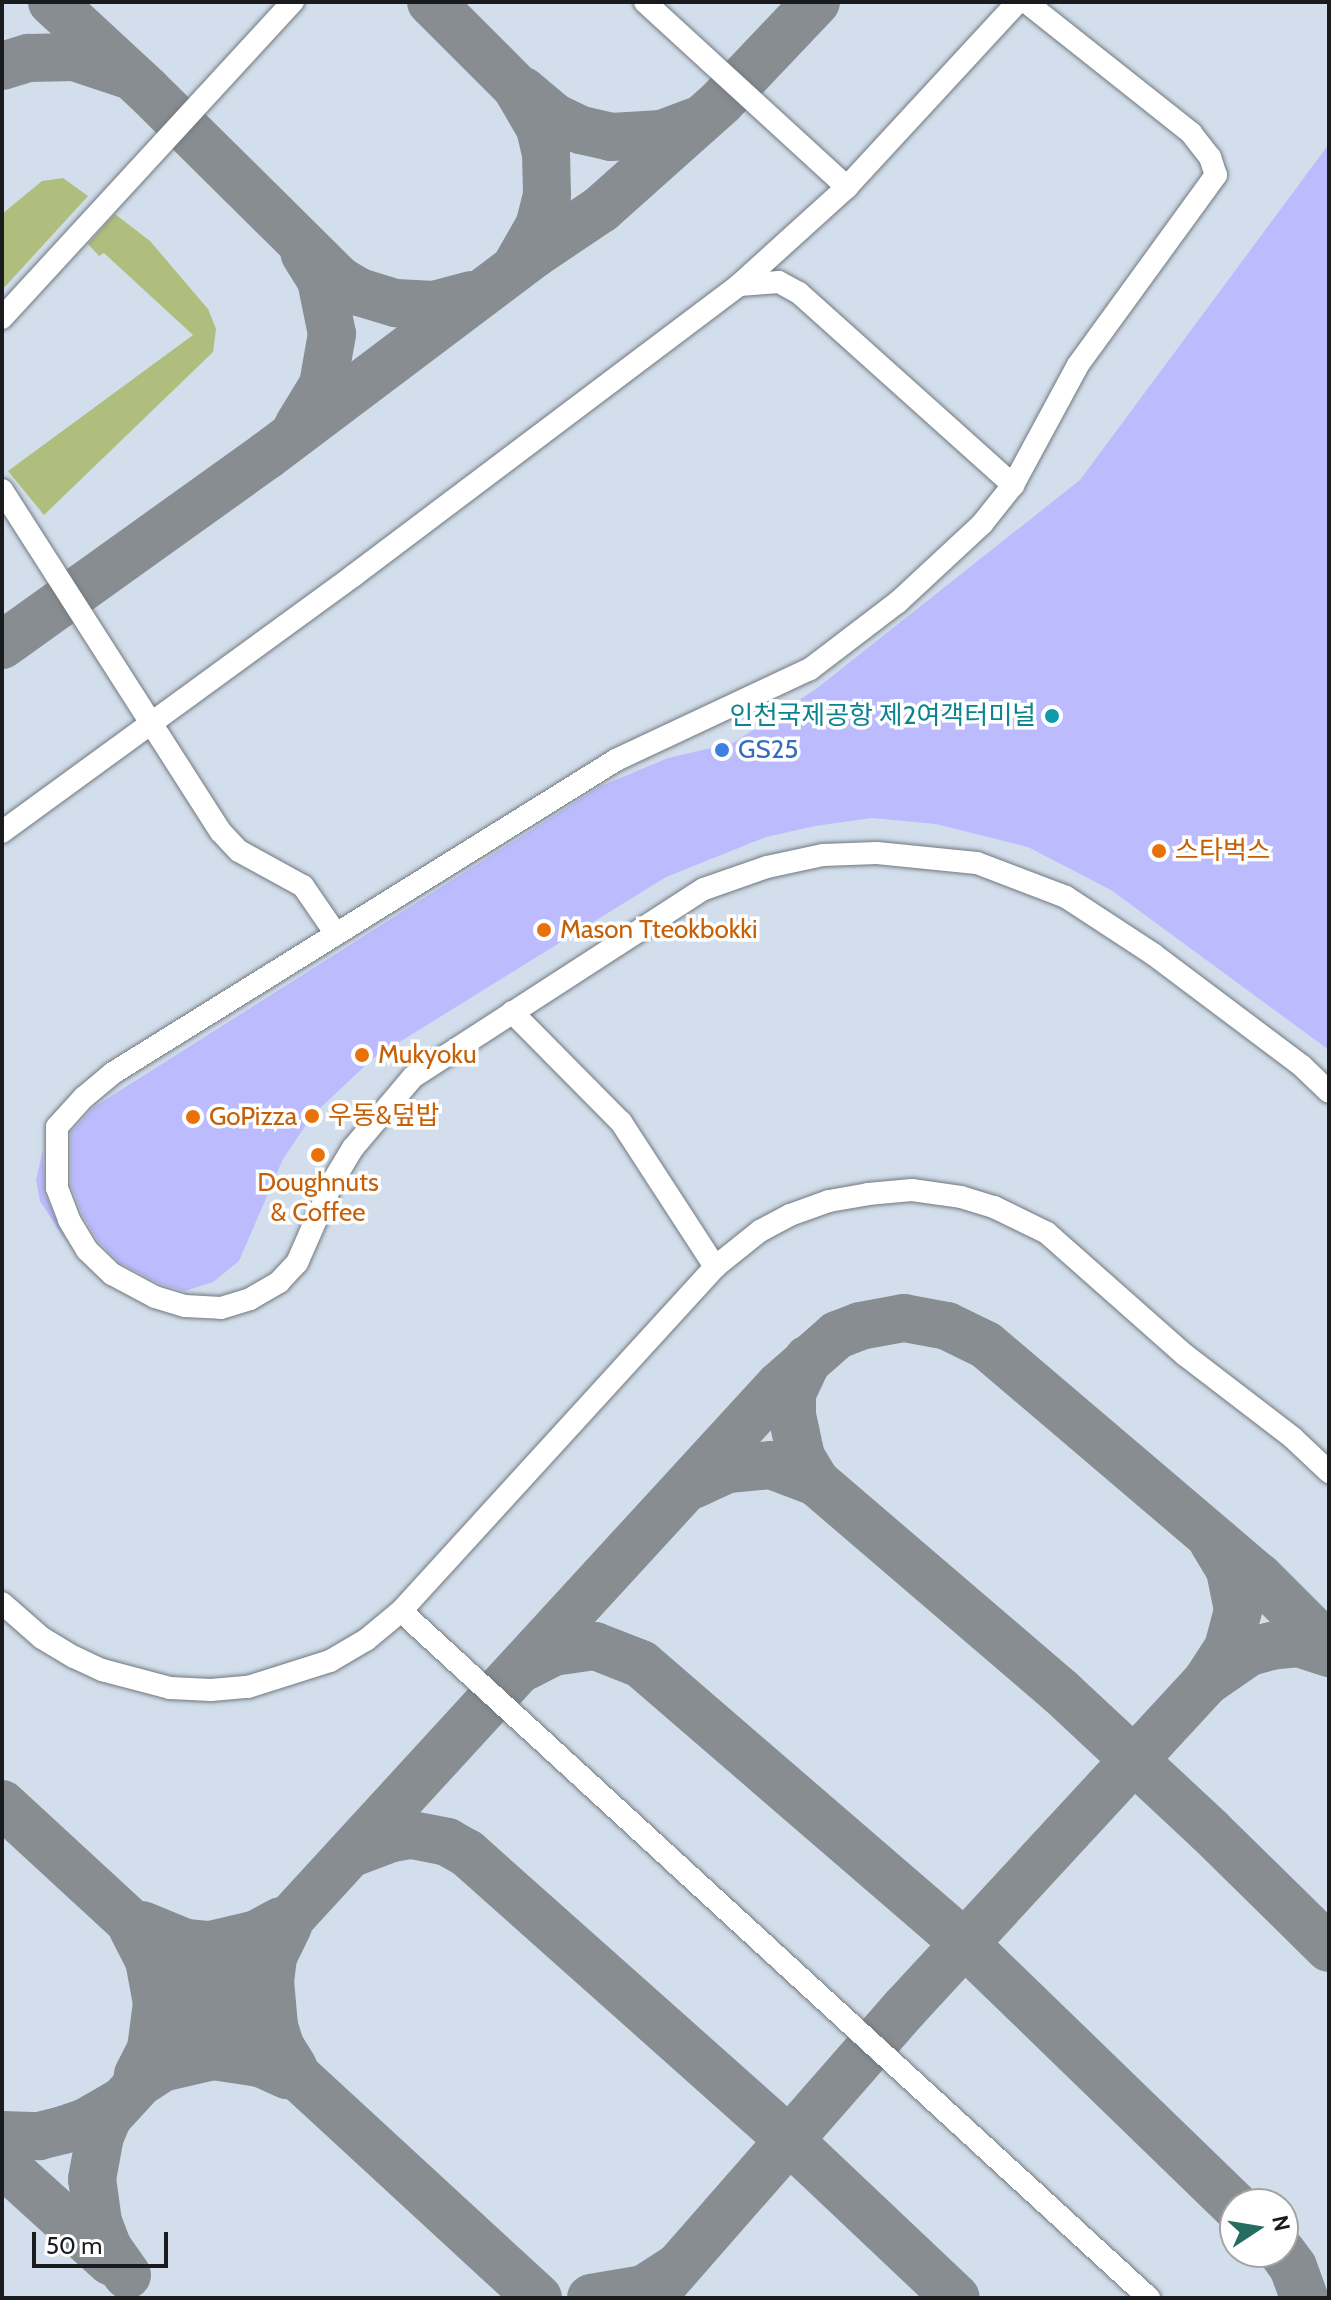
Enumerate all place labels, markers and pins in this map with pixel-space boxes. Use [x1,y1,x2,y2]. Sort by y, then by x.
place label: 인천국제공항 제2여객터미널 [729,700,1036,732]
marker: 인천국제공항 제2여객터미널 [1043,707,1061,725]
place label: GS25 [738,734,798,766]
marker: GS25 [713,741,731,759]
place label: 스타벅스 [1175,835,1271,867]
marker: 스타벅스 [1150,842,1168,860]
place label: Mason Tteokbokki [560,914,758,946]
marker: Mason Tteokbokki [535,921,553,939]
place label: Mukyoku [378,1039,477,1071]
marker: Mukyoku [353,1046,371,1064]
place label: 우동&덮밥 [328,1100,440,1132]
place label: GoPizza [209,1101,297,1133]
marker: 우동&덮밥 [303,1107,321,1125]
marker: GoPizza [184,1108,202,1126]
marker: Doughnuts & Coffee [309,1146,327,1164]
place label: Doughnuts & Coffee [257,1167,379,1228]

